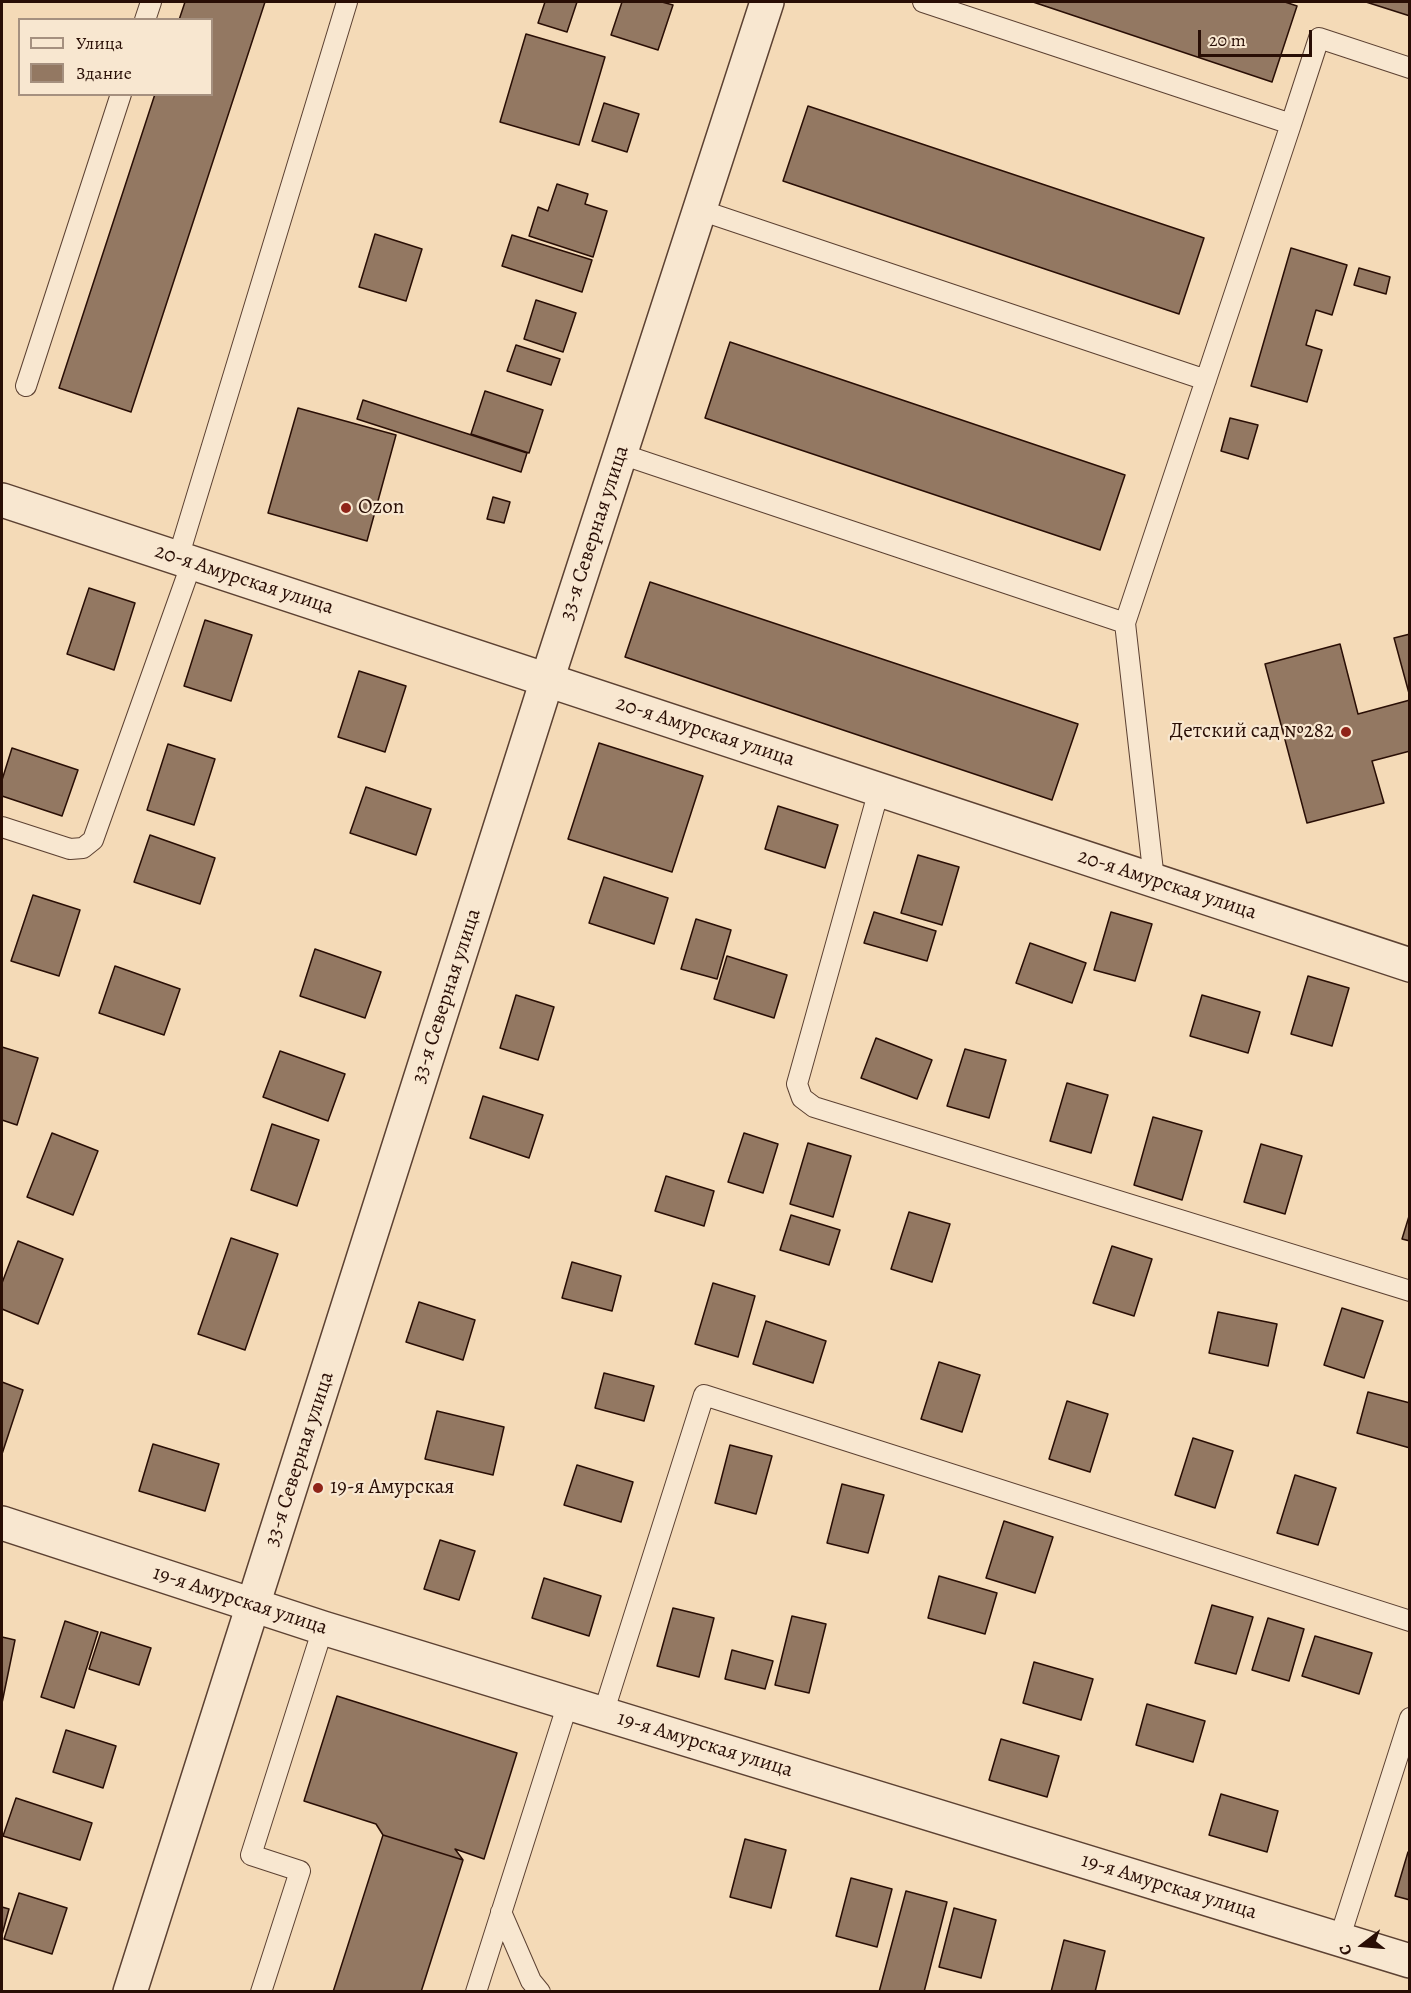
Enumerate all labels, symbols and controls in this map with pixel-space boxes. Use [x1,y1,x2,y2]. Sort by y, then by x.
legend [18,18,213,96]
scale bar [1201,18,1315,56]
text: 20 m [1209,28,1246,52]
text: Улица [76,31,123,55]
text: Здание [76,61,132,85]
street label: 33-я Северная улица [555,443,635,623]
place label: Ozon [358,495,404,521]
marker: Ozon [339,501,353,515]
street label: 20-я Амурская улица [151,539,337,621]
street label: 20-я Амурская улица [612,691,798,773]
place label: Детский сад №282 [1170,719,1334,745]
marker: Детский сад №282 [1339,725,1353,739]
street label: 20-я Амурская улица [1074,844,1260,926]
street label: 33-я Северная улица [407,906,487,1086]
street label: 33-я Северная улица [260,1369,340,1549]
place label: 19-я Амурская [330,1475,454,1501]
marker: 19-я Амурская [311,1481,325,1495]
street label: 19-я Амурская улица [149,1561,331,1641]
street label: 19-я Амурская улица [614,1706,796,1784]
street label: 19-я Амурская улица [1078,1848,1260,1926]
north arrow [1333,1915,1393,1975]
text: С [1334,1942,1358,1958]

